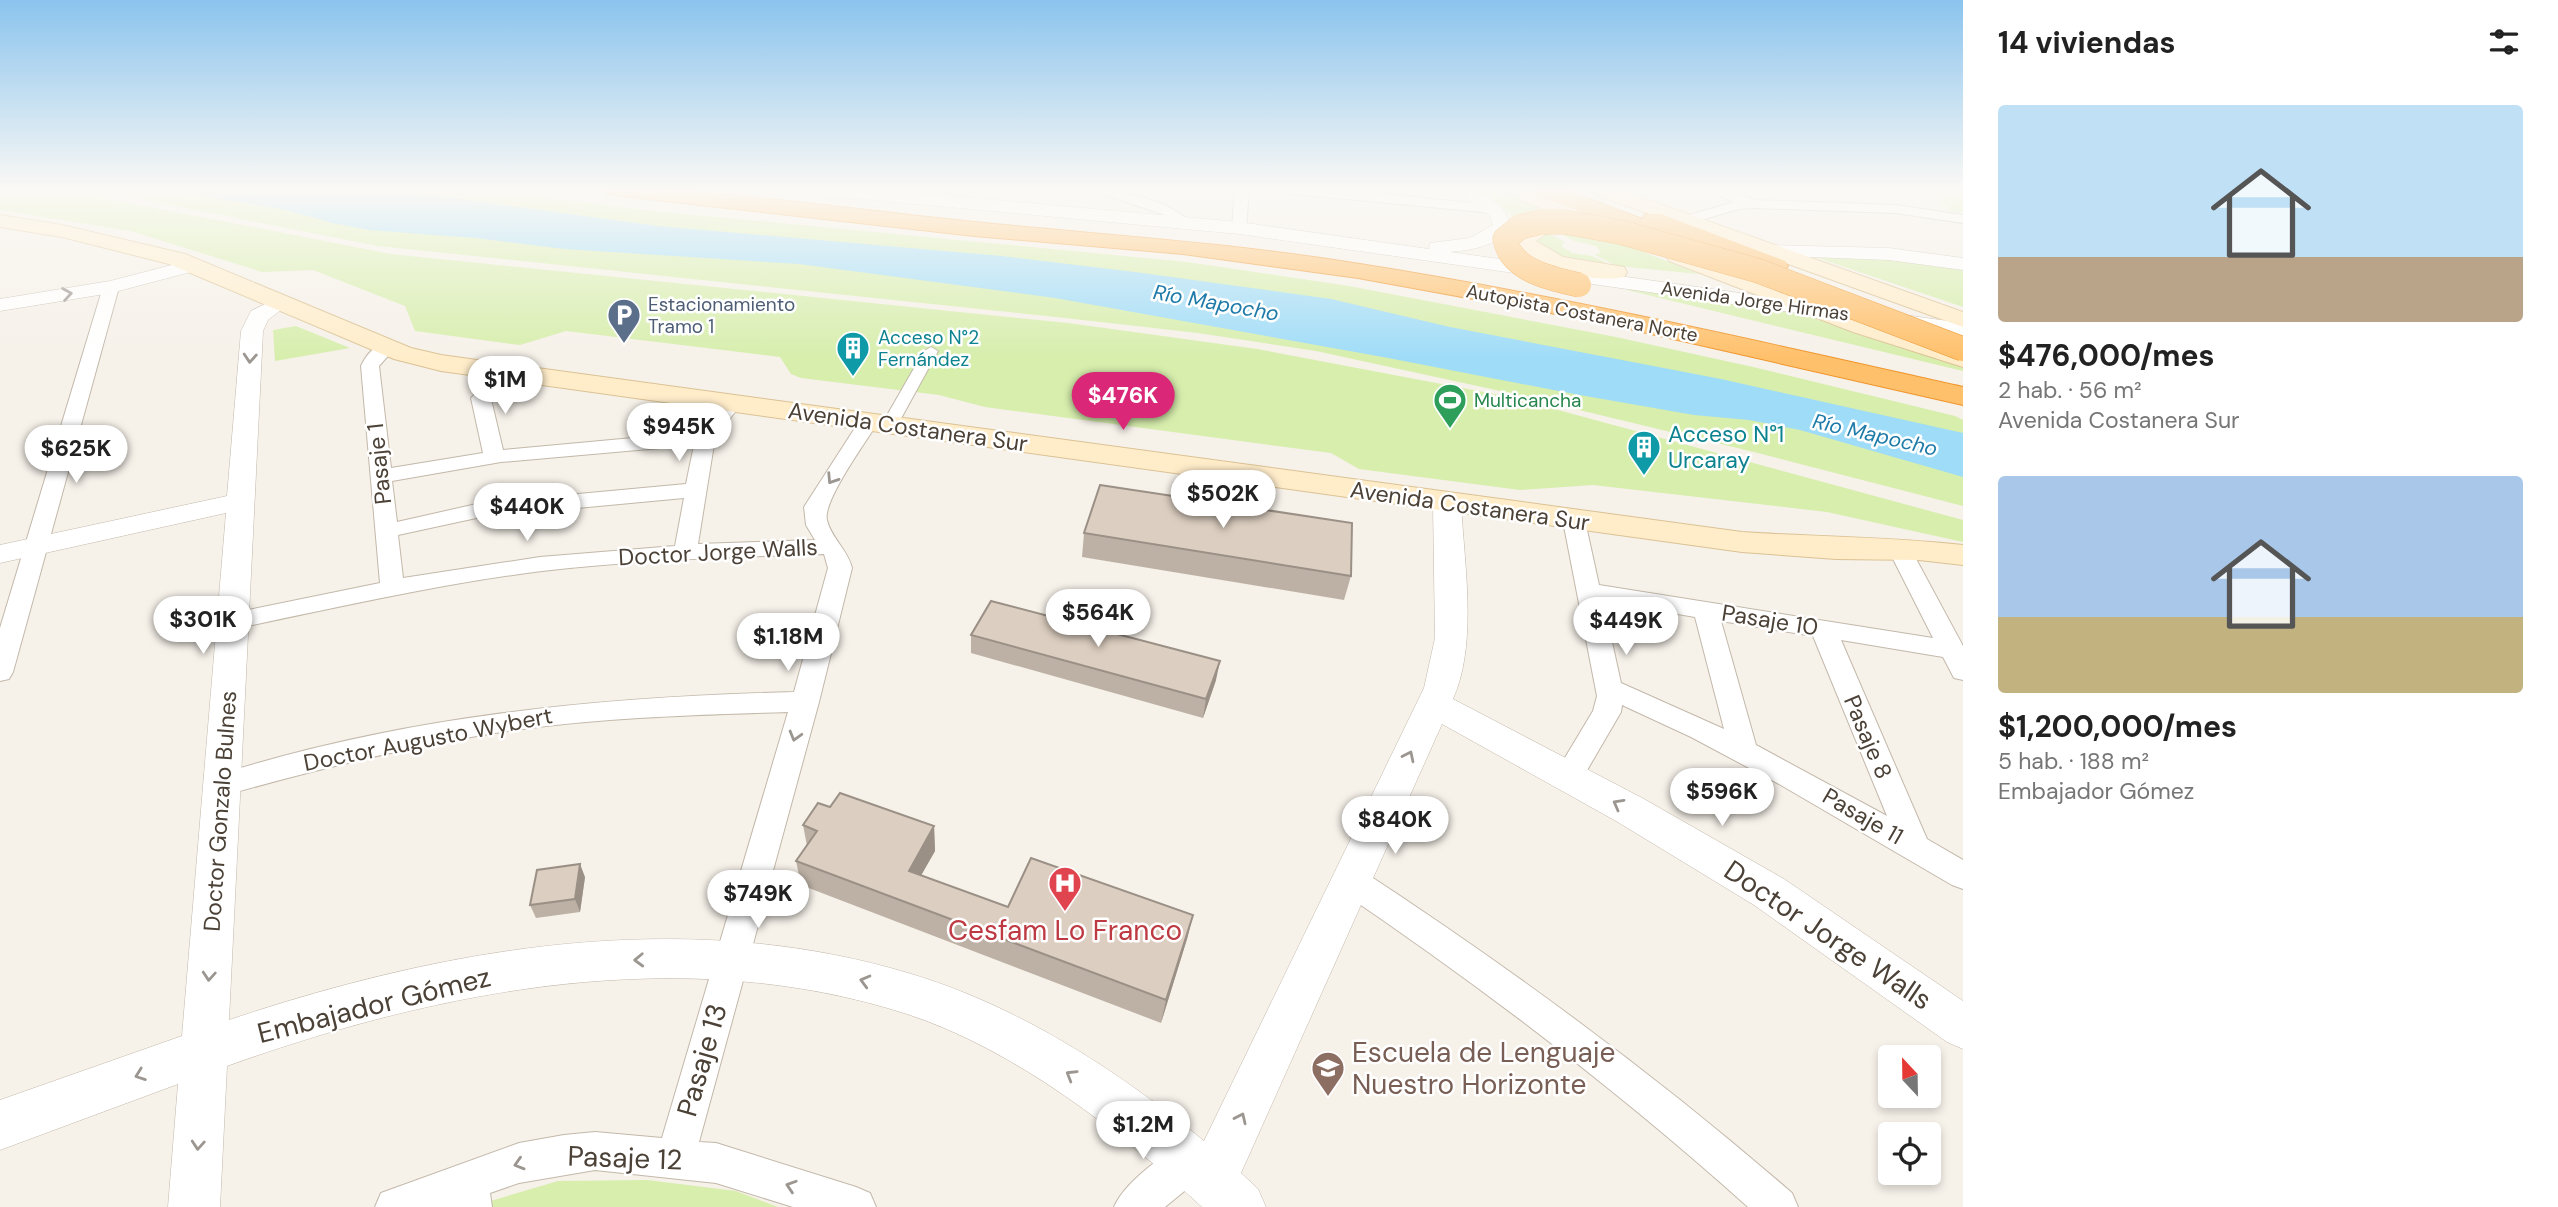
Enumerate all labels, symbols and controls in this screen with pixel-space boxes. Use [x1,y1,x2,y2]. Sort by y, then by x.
text: 14 viviendas [1998,23,2176,62]
icon: filters [2485,23,2523,61]
icon: home [2198,150,2324,276]
street label: Avenida Jorge Hirmas [1659,275,1851,327]
water label: Río Mapocho [1151,278,1281,328]
street label: Autopista Costanera Norte [1464,278,1700,348]
one-way arrow [61,287,73,302]
place label: Estacionamiento Tramo 1 [648,292,795,339]
parking icon: Estacionamiento Tramo 1 [605,296,643,345]
place label: Acceso N°2 Fernández [878,325,979,372]
building icon: Acceso N°2 Fernández [834,329,872,378]
text: $476,000/mes [1998,336,2214,375]
one-way arrow [243,353,258,364]
pin: $1M [471,356,539,416]
text: $1M [484,364,526,394]
pin: $476K [1074,372,1172,432]
text: 2 hab. · 56 m² [1998,375,2142,405]
text: $476K [1088,380,1158,410]
sports icon: Multicancha [1431,381,1469,430]
place label: Multicancha [1474,388,1581,413]
street label: Avenida Costanera Sur [786,395,1030,459]
pin: $945K [630,404,728,463]
text: Avenida Costanera Sur [1998,405,2240,435]
water label: Río Mapocho [1810,407,1940,463]
text: $945K [643,411,715,441]
place label: Acceso N°1 Urcaray [1668,419,1784,475]
street label: Pasaje 1 [360,422,398,506]
pin: $625K [27,426,125,485]
building icon: Acceso N°1 Urcaray [1625,428,1663,477]
text: $625K [41,433,111,463]
pin: $502K [1174,470,1272,530]
one-way arrow [827,471,840,484]
street label: Avenida Costanera Sur [1348,474,1592,538]
text: $502K [1187,478,1259,508]
pin: $440K [478,484,576,543]
text: $440K [489,491,565,521]
icon: home [2198,521,2324,647]
street label: Doctor Jorge Walls [618,532,818,572]
pin: $564K [1049,590,1147,649]
pin: $301K [154,596,252,656]
text: $564K [1062,597,1134,627]
pin: $449K [1577,598,1675,657]
street label: Pasaje 10 [1720,598,1820,642]
text: $301K [169,604,237,634]
text: $449K [1589,605,1663,635]
pin: $1.18M [731,614,845,673]
text: $1.18M [753,621,823,651]
street label: Doctor Gonzalo Bulnes [197,690,243,932]
street label: Pasaje 8 [1837,691,1899,783]
street label: Doctor Augusto Wybert [301,700,555,778]
text: $1,200,000/mes [1998,707,2237,746]
one-way arrow [788,730,803,742]
text: 5 hab. · 188 m² [1998,746,2149,776]
one-way arrow [1401,751,1415,763]
pin: $596K [1673,768,1771,828]
text: $596K [1686,776,1758,806]
text: Embajador Gómez [1998,776,2194,806]
street label: Pasaje 11 [1817,781,1909,851]
pin: $840K [1346,796,1444,856]
one-way arrow [1613,798,1626,812]
text: $840K [1358,804,1432,834]
street label: Doctor Jorge Walls [1717,852,1939,1018]
hospital icon: Cesfam Lo Franco [1046,864,1084,913]
pin: $749K [709,870,807,930]
text: $749K [723,878,793,908]
place label: Cesfam Lo Franco [948,912,1182,949]
one-way arrow [633,953,644,968]
street label: Embajador Gómez [254,958,494,1052]
one-way arrow [202,971,217,982]
one-way arrow [859,975,871,989]
street label: Pasaje 13 [668,999,736,1121]
place label: Escuela de Lenguaje Nuestro Horizonte [1352,1034,1615,1103]
north arrow [1878,1045,1941,1108]
map controls [1878,1045,1941,1185]
school or university icon: Escuela de Lenguaje Nuestro Horizonte [1309,1049,1347,1098]
one-way arrow [135,1067,147,1081]
one-way arrow [1065,1070,1078,1083]
pin: $1.2M [1094,1102,1192,1161]
text: $1.2M [1112,1109,1174,1139]
one-way arrow [1232,1113,1246,1125]
button: locate [1878,1122,1941,1185]
street label: Pasaje 12 [567,1138,683,1178]
one-way arrow [191,1140,206,1151]
one-way arrow [514,1155,526,1170]
one-way arrow [785,1179,797,1194]

